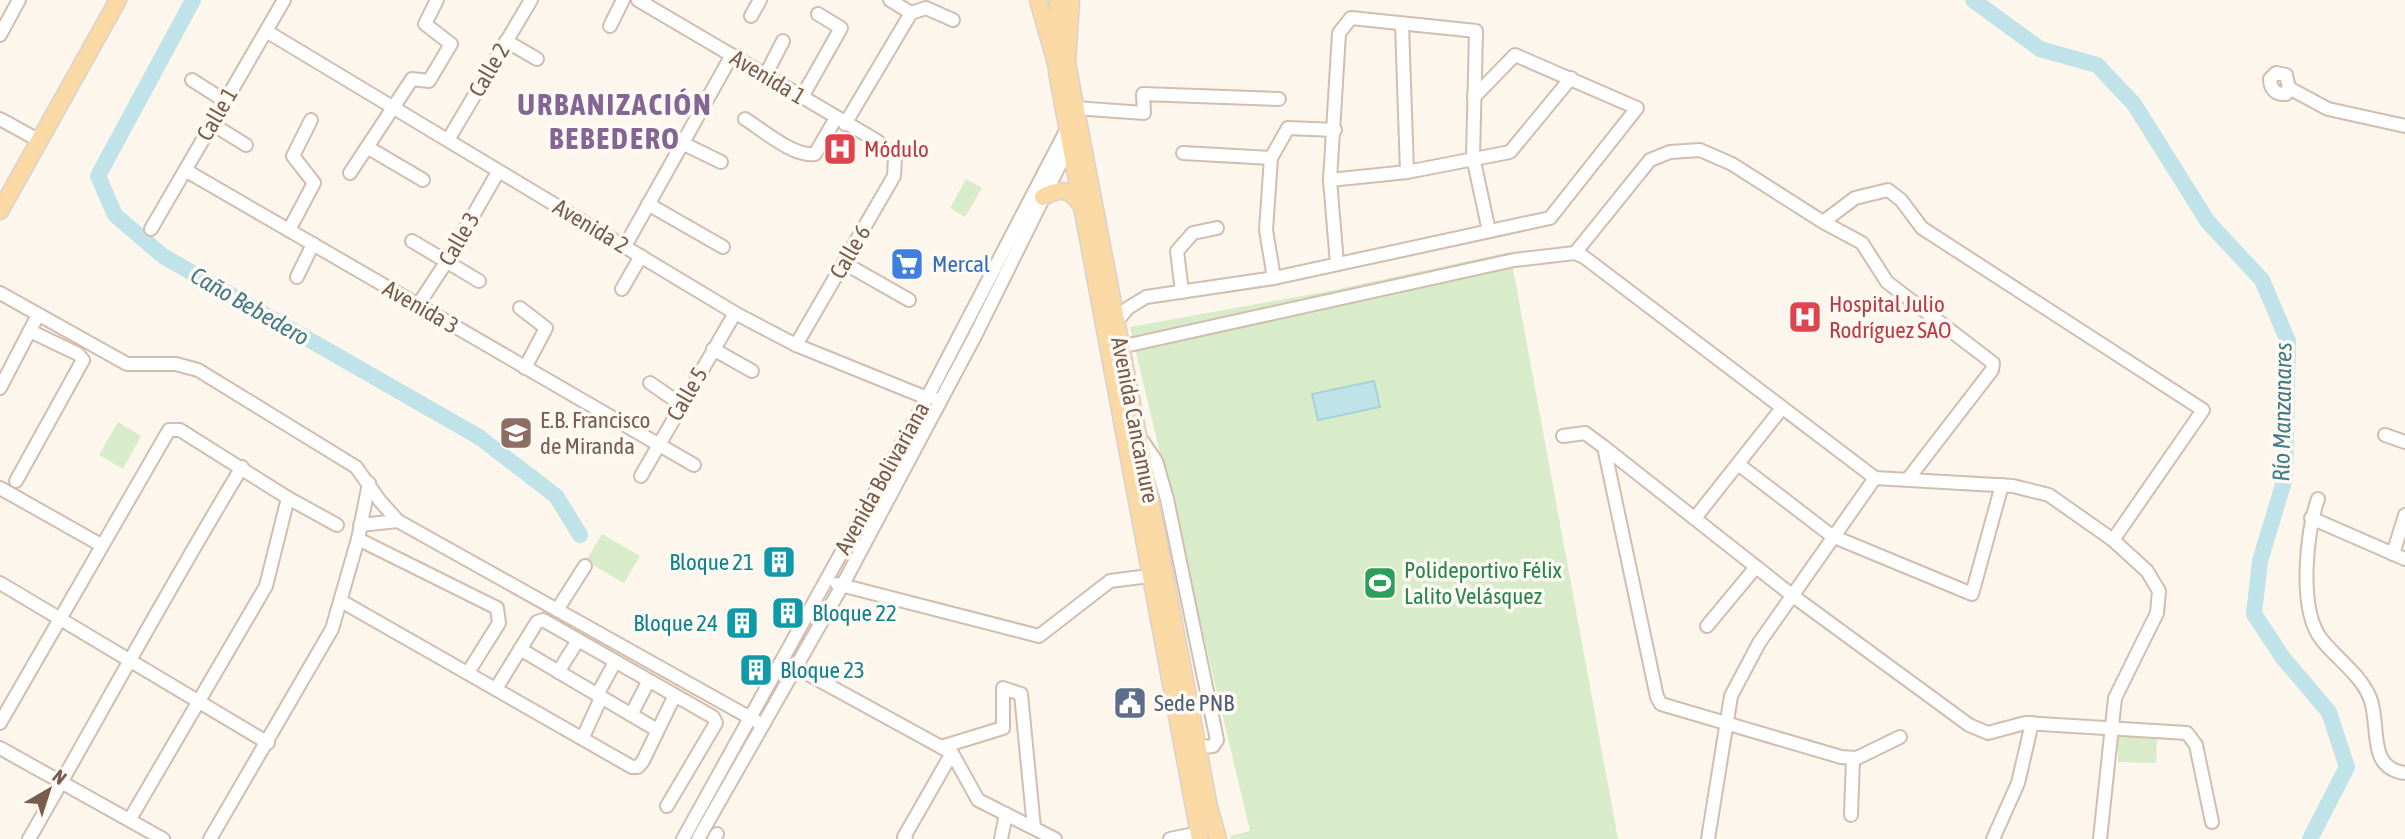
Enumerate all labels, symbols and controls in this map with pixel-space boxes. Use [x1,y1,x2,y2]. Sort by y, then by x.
street label: Calle 2 [463,39,515,101]
street label: Avenida 1 [726,44,810,110]
street label: Calle 1 [191,83,243,145]
district label: URBANIZACIÓN BEBEDERO [517,87,713,155]
hospital icon: Módulo [821,130,859,168]
place label: Módulo [864,136,929,162]
street label: Avenida 2 [549,193,633,259]
street label: Calle 3 [433,208,485,270]
street label: Calle 6 [824,221,876,283]
supermarket icon: Mercal [888,245,926,283]
place label: Mercal [932,251,990,277]
water label: Caño Bebedero [186,261,314,351]
street label: Avenida 3 [379,275,463,339]
place label: Hospital Julio Rodríguez SAO [1829,291,1952,343]
hospital icon: Hospital Julio Rodríguez SAO [1786,298,1824,336]
street label: Avenida Cancamure [1106,335,1164,505]
water label: Río Manzanares [2267,342,2297,482]
street label: Calle 5 [661,363,713,425]
street label: Avenida Bolivariana [829,397,935,559]
place label: E.B. Francisco de Miranda [540,407,650,459]
school or university icon: E.B. Francisco de Miranda [497,414,535,452]
building icon: Bloque 21 [760,543,798,581]
place label: Bloque 21 [669,549,754,575]
place label: Polideportivo Félix Lalito Velásquez [1404,557,1562,609]
sports icon: Polideportivo Félix Lalito Velásquez [1361,564,1399,602]
building icon: Bloque 22 [769,594,807,632]
place label: Bloque 22 [812,600,897,626]
building icon: Bloque 24 [723,604,761,642]
place label: Bloque 24 [633,610,718,636]
building icon: Bloque 23 [737,651,775,689]
place label: Bloque 23 [780,657,865,683]
public building icon: Sede PNB [1111,684,1149,722]
place label: Sede PNB [1154,690,1234,716]
north arrow [14,755,84,825]
text: N [48,765,71,789]

